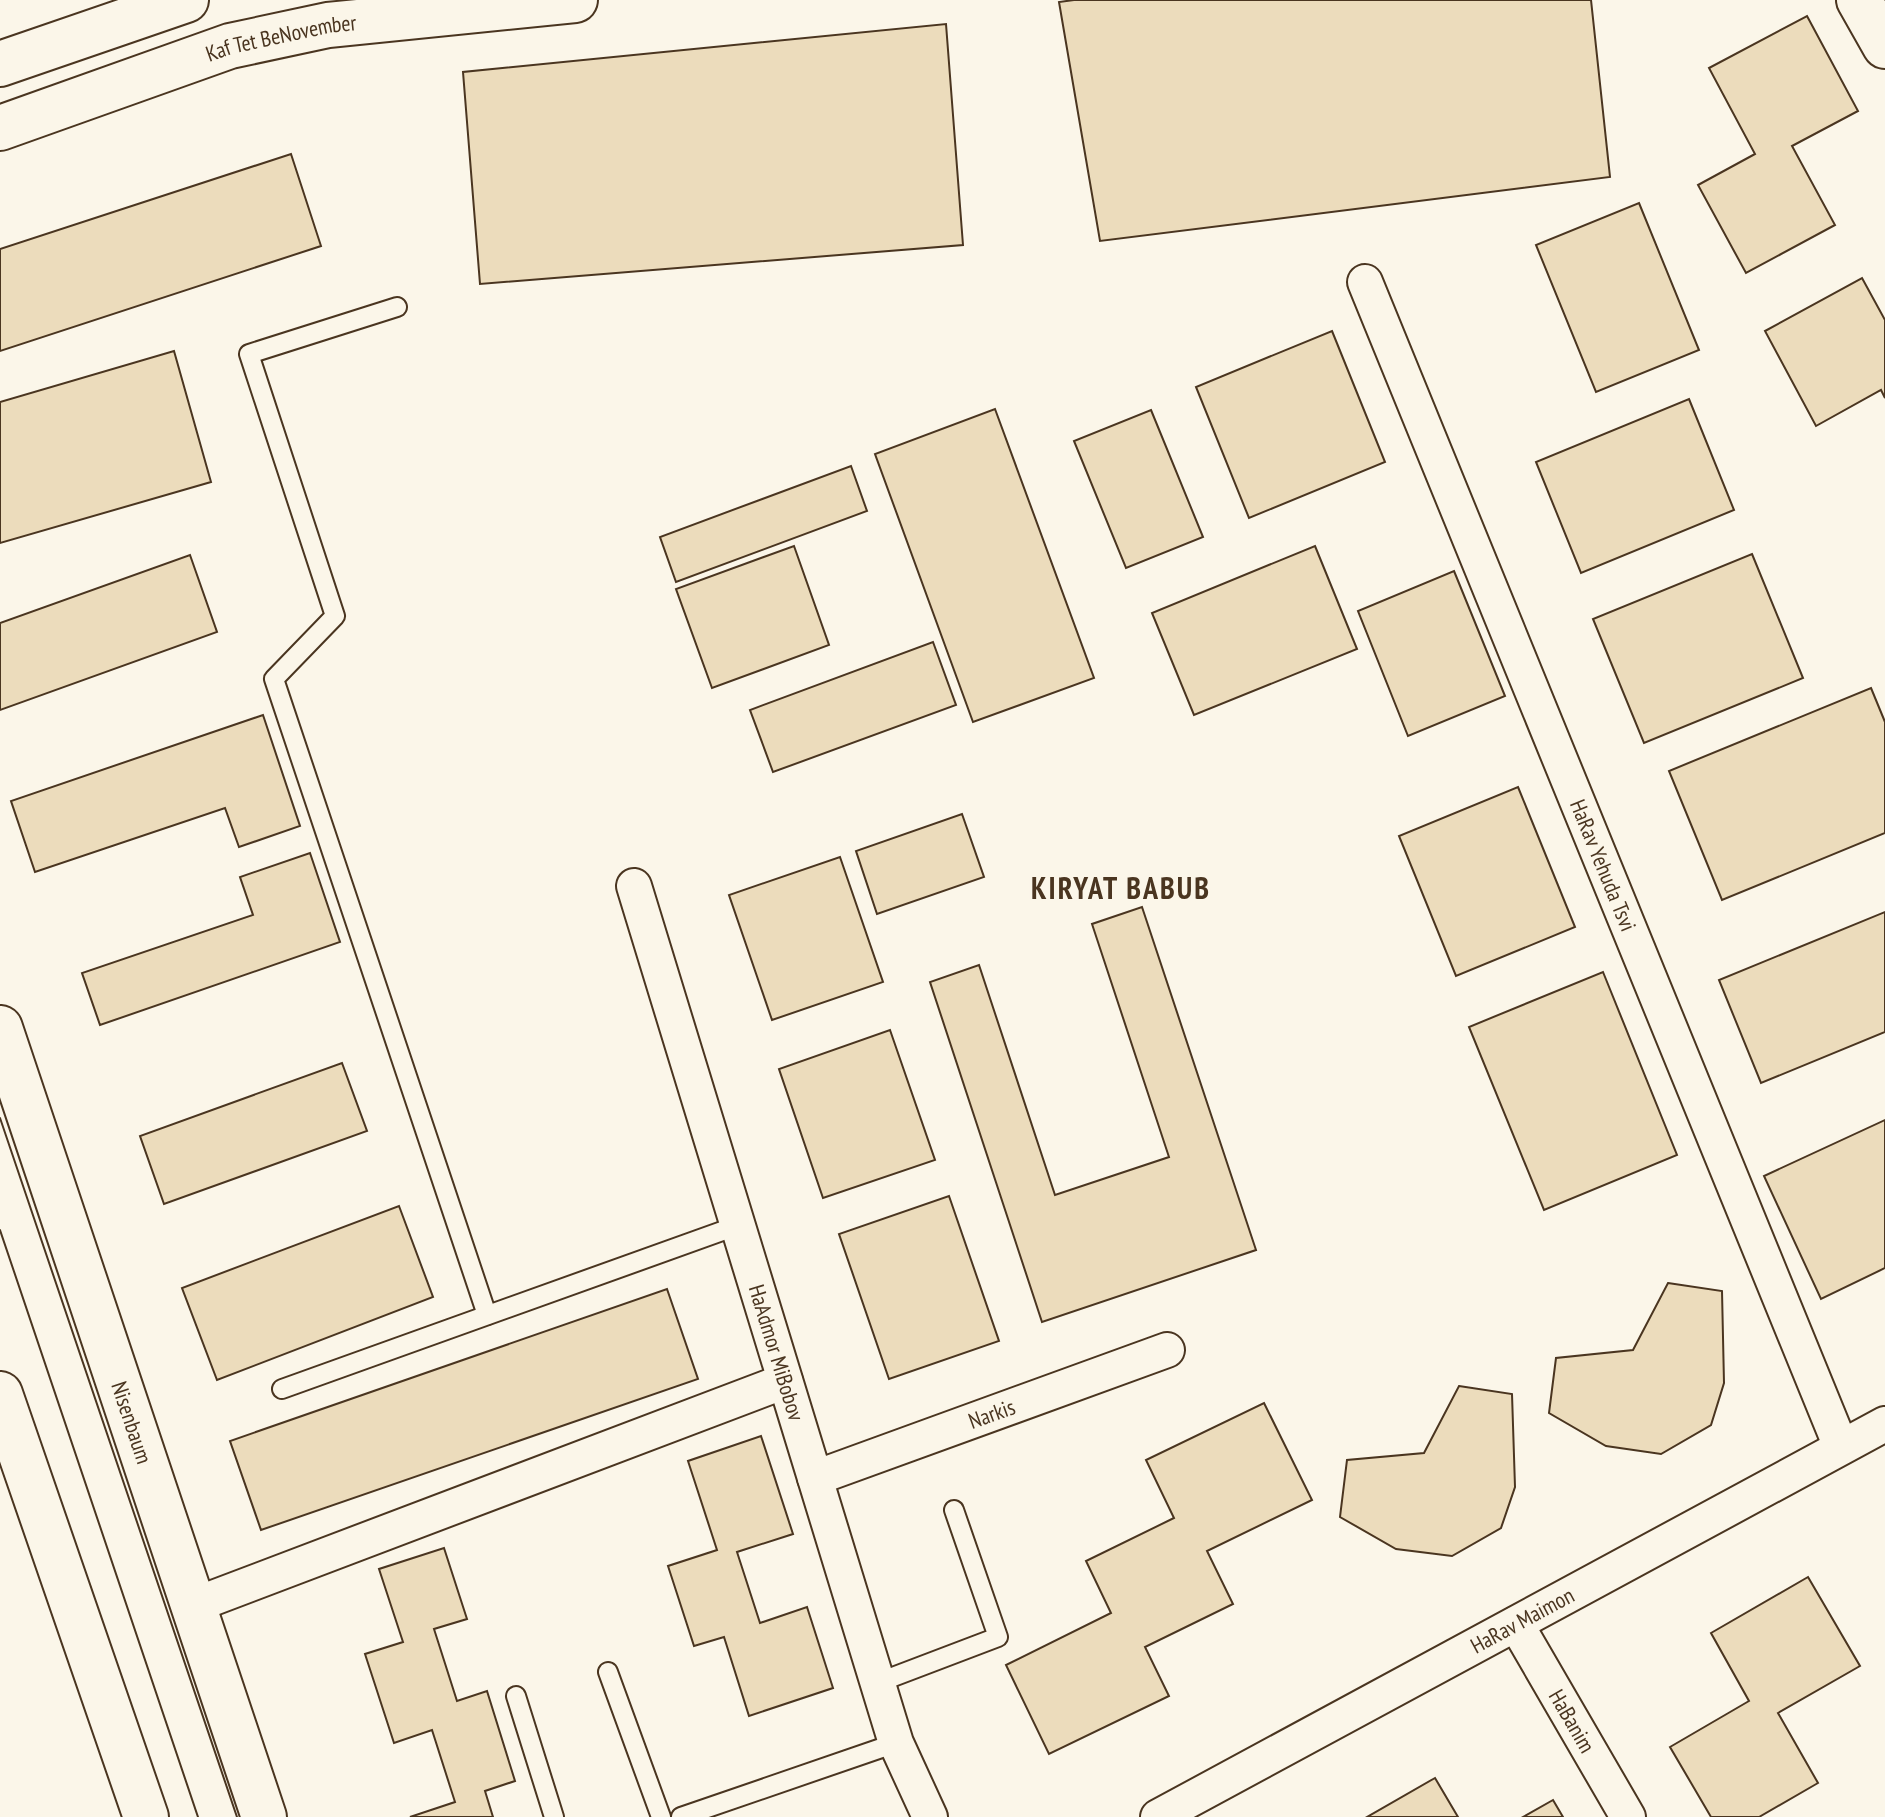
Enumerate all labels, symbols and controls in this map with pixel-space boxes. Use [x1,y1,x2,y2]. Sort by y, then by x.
street label: Kaf Tet BeNovember [202,8,358,68]
street label: HaRav Yehuda Tsvi [1564,795,1643,935]
district label: KIRYAT BABUB [1031,868,1211,907]
street label: HaAdmor MiBobov [743,1281,811,1425]
street label: Nisenbaum [105,1378,159,1467]
street label: Narkis [965,1392,1019,1435]
street label: HaRav Maimon [1466,1581,1579,1659]
street label: HaBanim [1543,1684,1602,1758]

